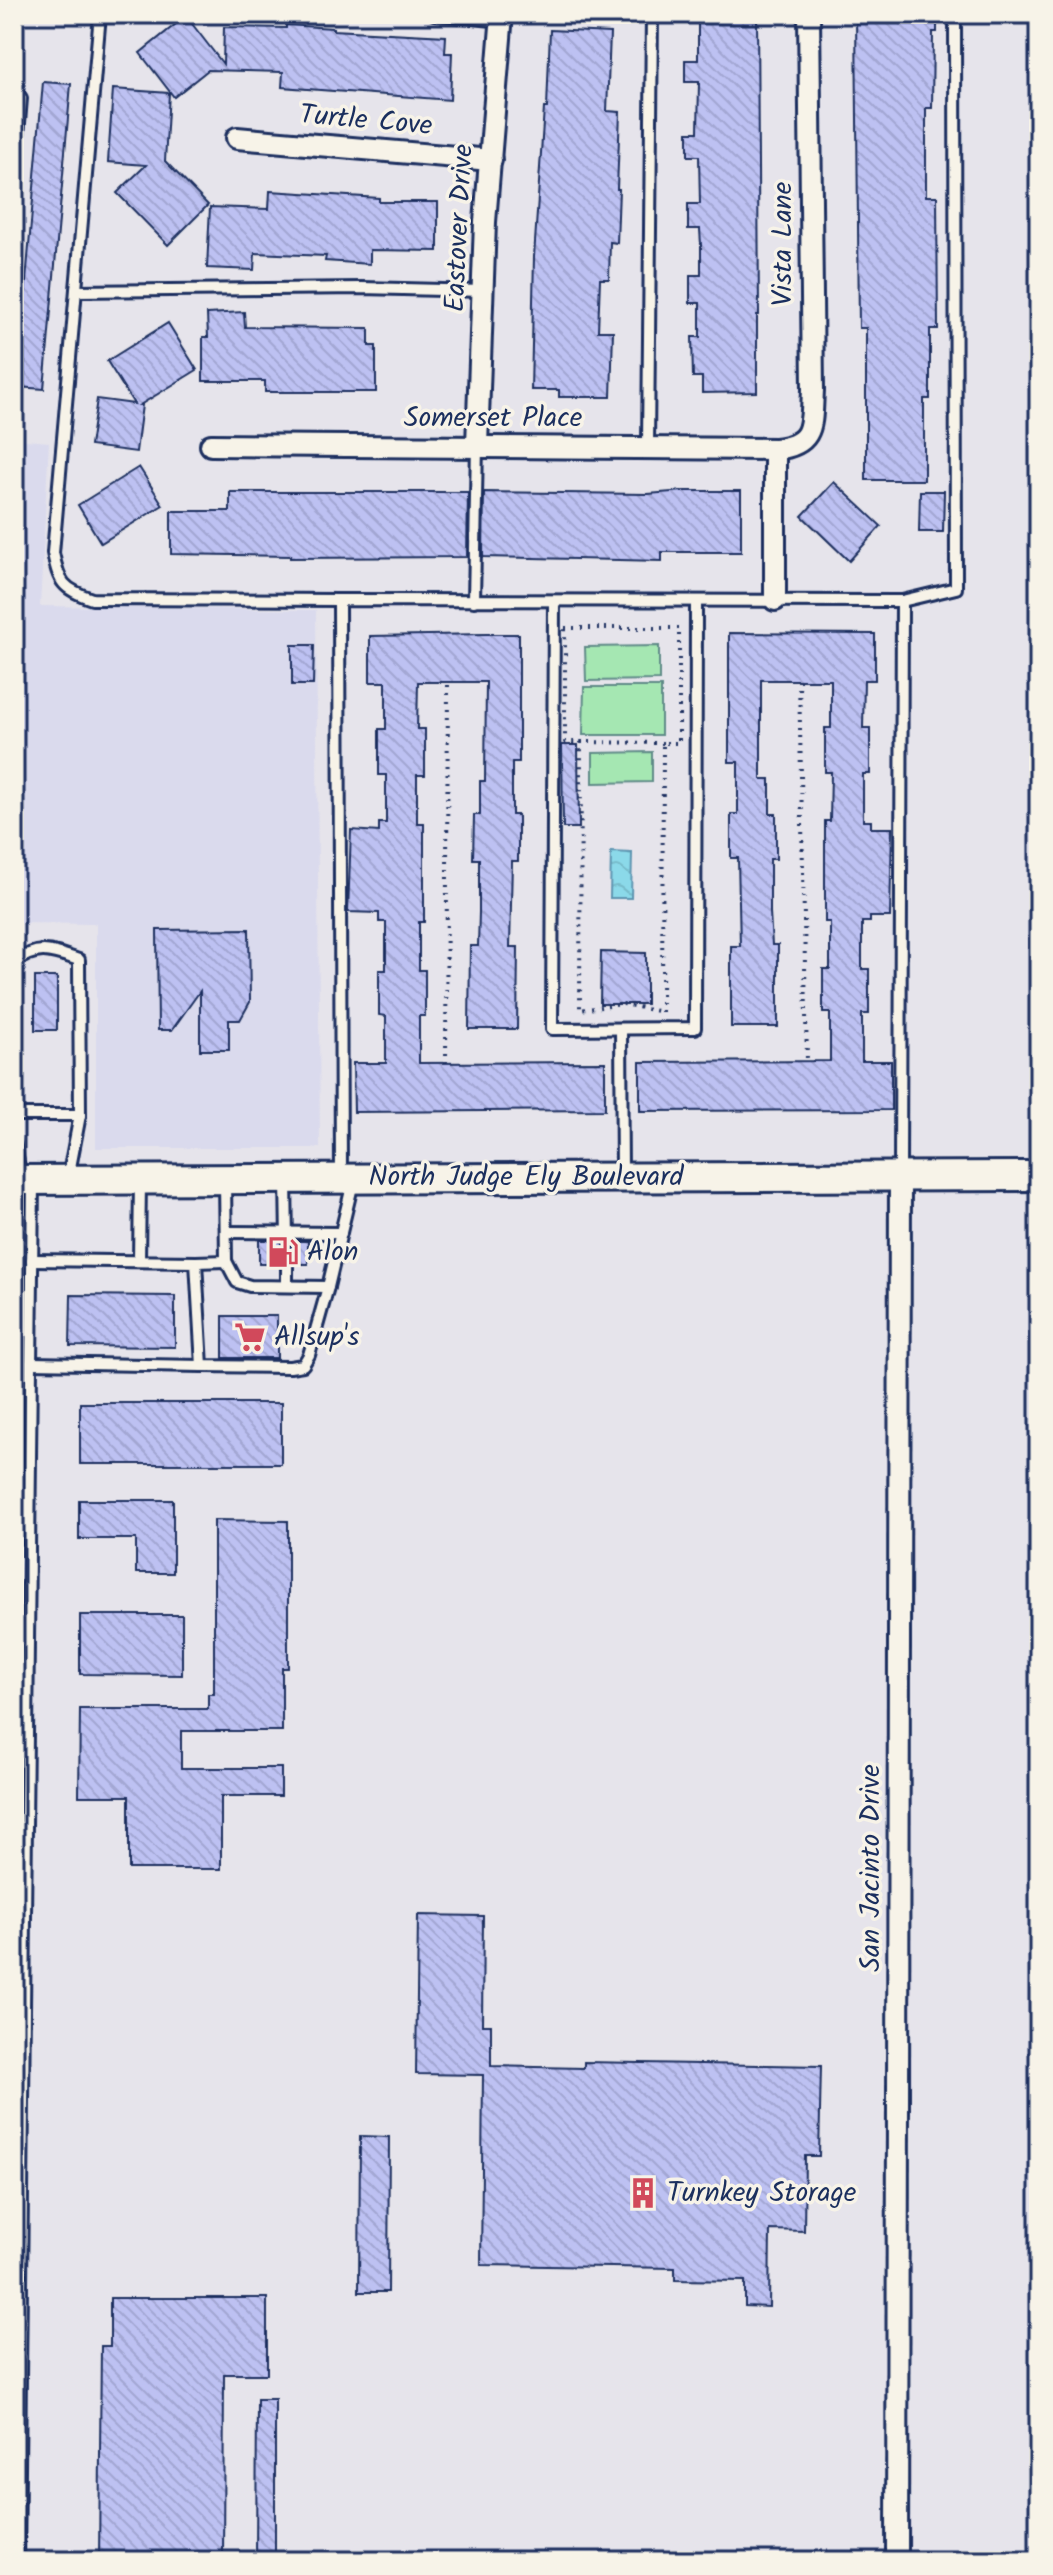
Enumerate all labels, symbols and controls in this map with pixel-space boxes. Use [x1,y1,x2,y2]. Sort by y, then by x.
street label: Turtle Cove [298,93,435,149]
street label: Eastover Drive [433,142,487,313]
street label: Vista Lane [761,181,806,306]
street label: Somerset Place [404,396,583,441]
street label: North Judge Ely Boulevard [369,1155,684,1200]
place label: Alon [307,1230,359,1275]
fuel station icon: Alon [266,1235,300,1269]
place label: Allsup's [274,1315,360,1360]
supermarket icon: Allsup's [233,1320,267,1354]
street label: San Jacinto Drive [849,1764,894,1972]
place label: Turnkey Storage [667,2171,857,2216]
building icon: Turnkey Storage [626,2176,660,2210]

